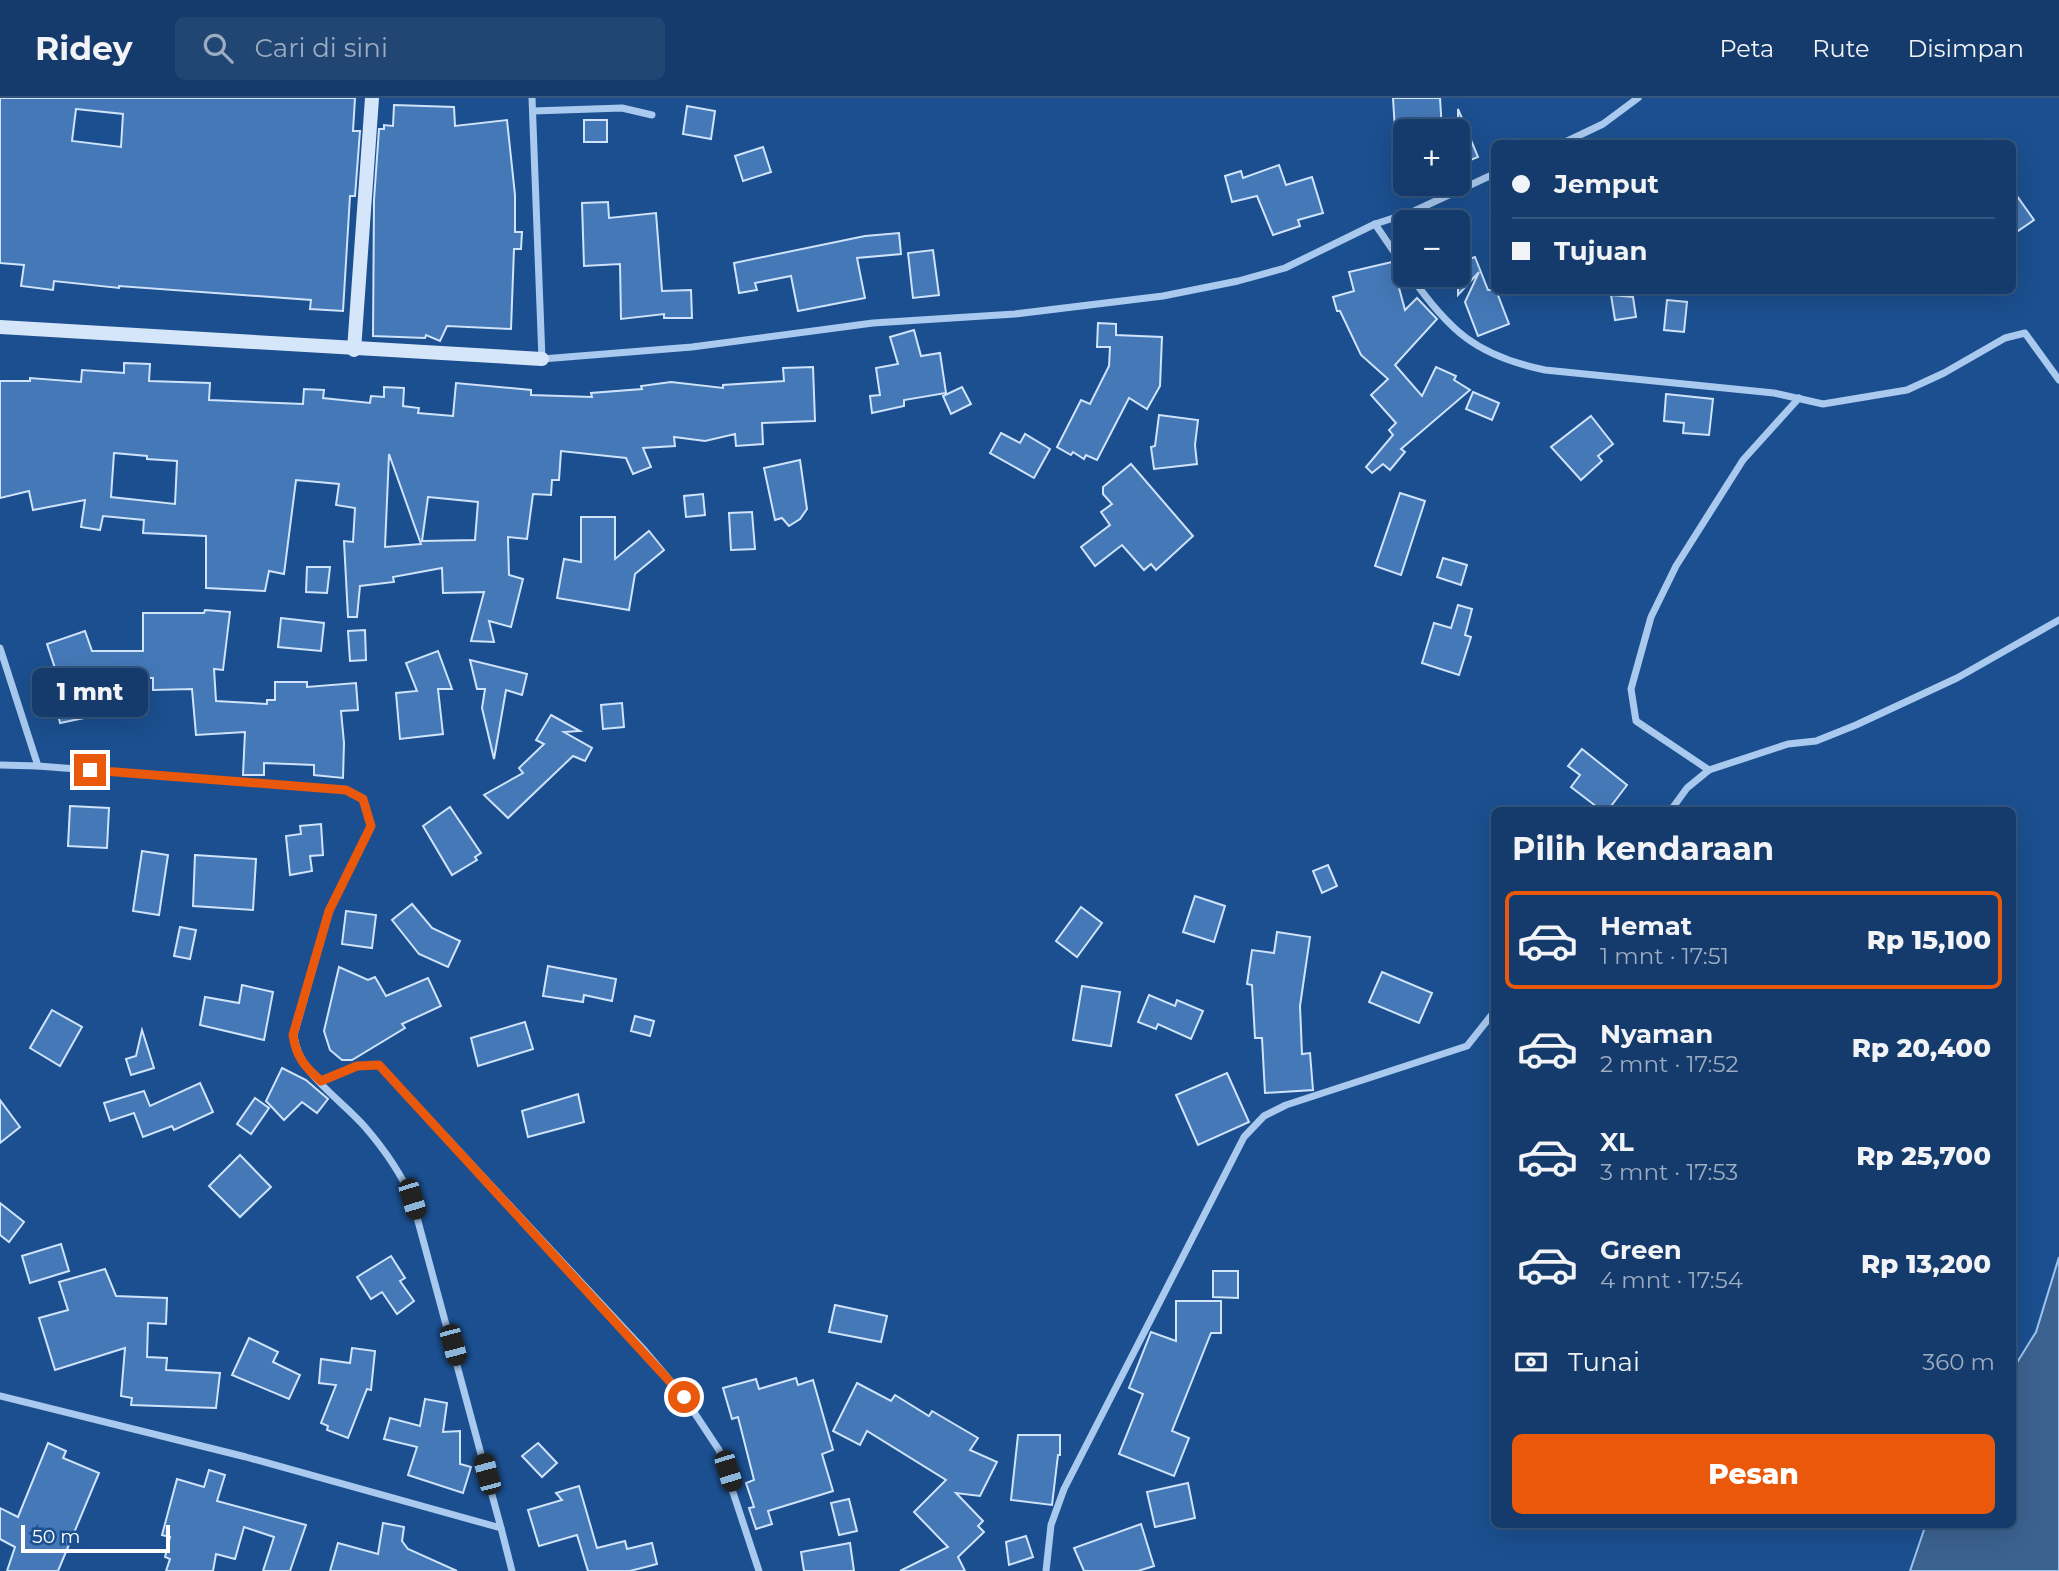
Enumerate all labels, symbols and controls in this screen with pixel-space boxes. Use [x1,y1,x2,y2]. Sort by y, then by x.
search box [175,17,665,80]
text: Ridey [35,28,133,68]
icon: search [199,29,237,67]
text: Cari di sini [255,32,388,64]
text: Peta [1719,34,1774,63]
text: Rute [1812,34,1870,63]
text: Disimpan [1908,34,2024,63]
map controls [1393,119,1470,287]
button: + [1393,119,1470,196]
text: Jemput [1554,168,1659,200]
button: − [1393,210,1470,287]
text: Tujuan [1554,235,1647,267]
callout: 1 mnt [32,668,148,718]
text: 1 mnt [57,678,123,706]
route end [74,754,106,786]
text: Pilih kendaraan [1512,829,1774,868]
icon: car [1516,909,1579,972]
text: Hemat [1600,910,1692,942]
text: Rp 15,100 [1867,924,1991,956]
text: 1 mnt · 17:51 [1600,942,1729,970]
icon: car [1516,1017,1579,1080]
text: Nyaman [1600,1018,1713,1050]
text: Rp 20,400 [1852,1032,1991,1064]
text: 2 mnt · 17:52 [1600,1050,1738,1078]
icon: car [1516,1125,1579,1188]
text: XL [1600,1126,1634,1158]
text: Rp 25,700 [1856,1140,1991,1172]
text: 3 mnt · 17:53 [1600,1158,1738,1186]
car [396,1176,429,1222]
icon: car [1516,1233,1579,1296]
text: Green [1600,1234,1682,1266]
text: Rp 13,200 [1861,1248,1991,1280]
text: 4 mnt · 17:54 [1600,1266,1743,1294]
car [438,1322,469,1368]
icon: cash [1512,1343,1550,1381]
text: Tunai [1568,1346,1640,1378]
text: 360 m [1922,1348,1995,1376]
route start [668,1381,700,1413]
button: Pesan [1512,1434,1995,1514]
car [712,1448,745,1494]
car [472,1451,503,1497]
scale bar [21,1522,170,1554]
text: 50 m [32,1525,80,1548]

